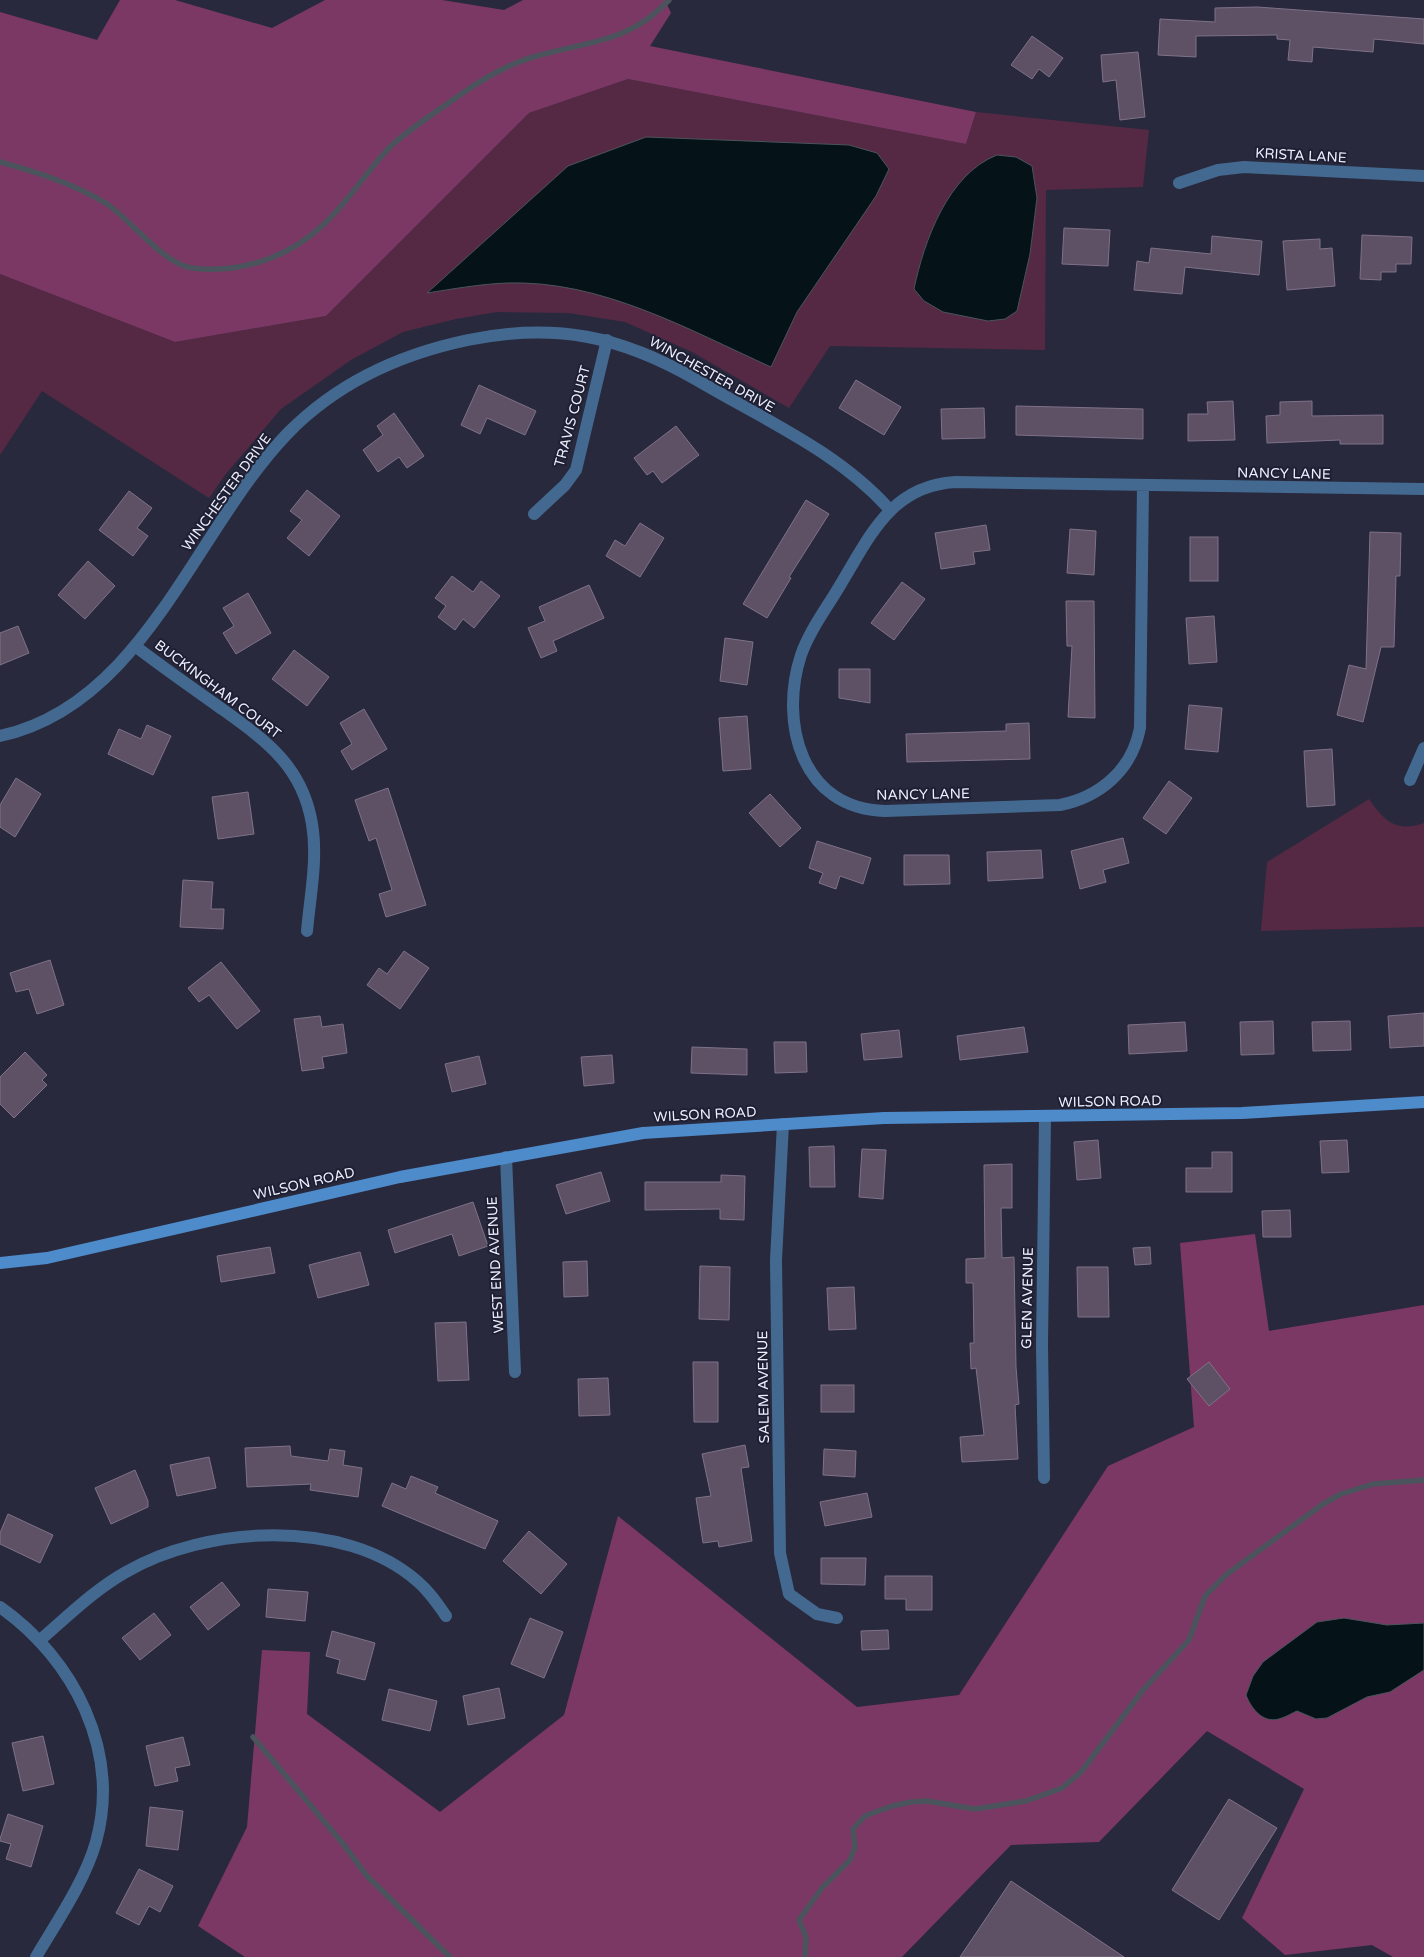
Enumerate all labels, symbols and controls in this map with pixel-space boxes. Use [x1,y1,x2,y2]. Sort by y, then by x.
street label: KRISTA LANE [1255,145,1347,166]
street label: WINCHESTER DRIVE [646,333,778,416]
street label: TRAVIS COURT [551,363,594,469]
street label: WINCHESTER DRIVE [178,430,275,554]
street label: NANCY LANE [1237,464,1331,483]
street label: BUCKINGHAM COURT [151,636,284,743]
street label: NANCY LANE [876,785,970,804]
street label: WILSON ROAD [1058,1092,1162,1111]
street label: WILSON ROAD [653,1103,757,1126]
street label: WILSON ROAD [252,1164,356,1203]
street label: WEST END AVENUE [483,1196,508,1334]
street label: GLEN AVENUE [1018,1247,1037,1349]
street label: SALEM AVENUE [754,1331,773,1443]

